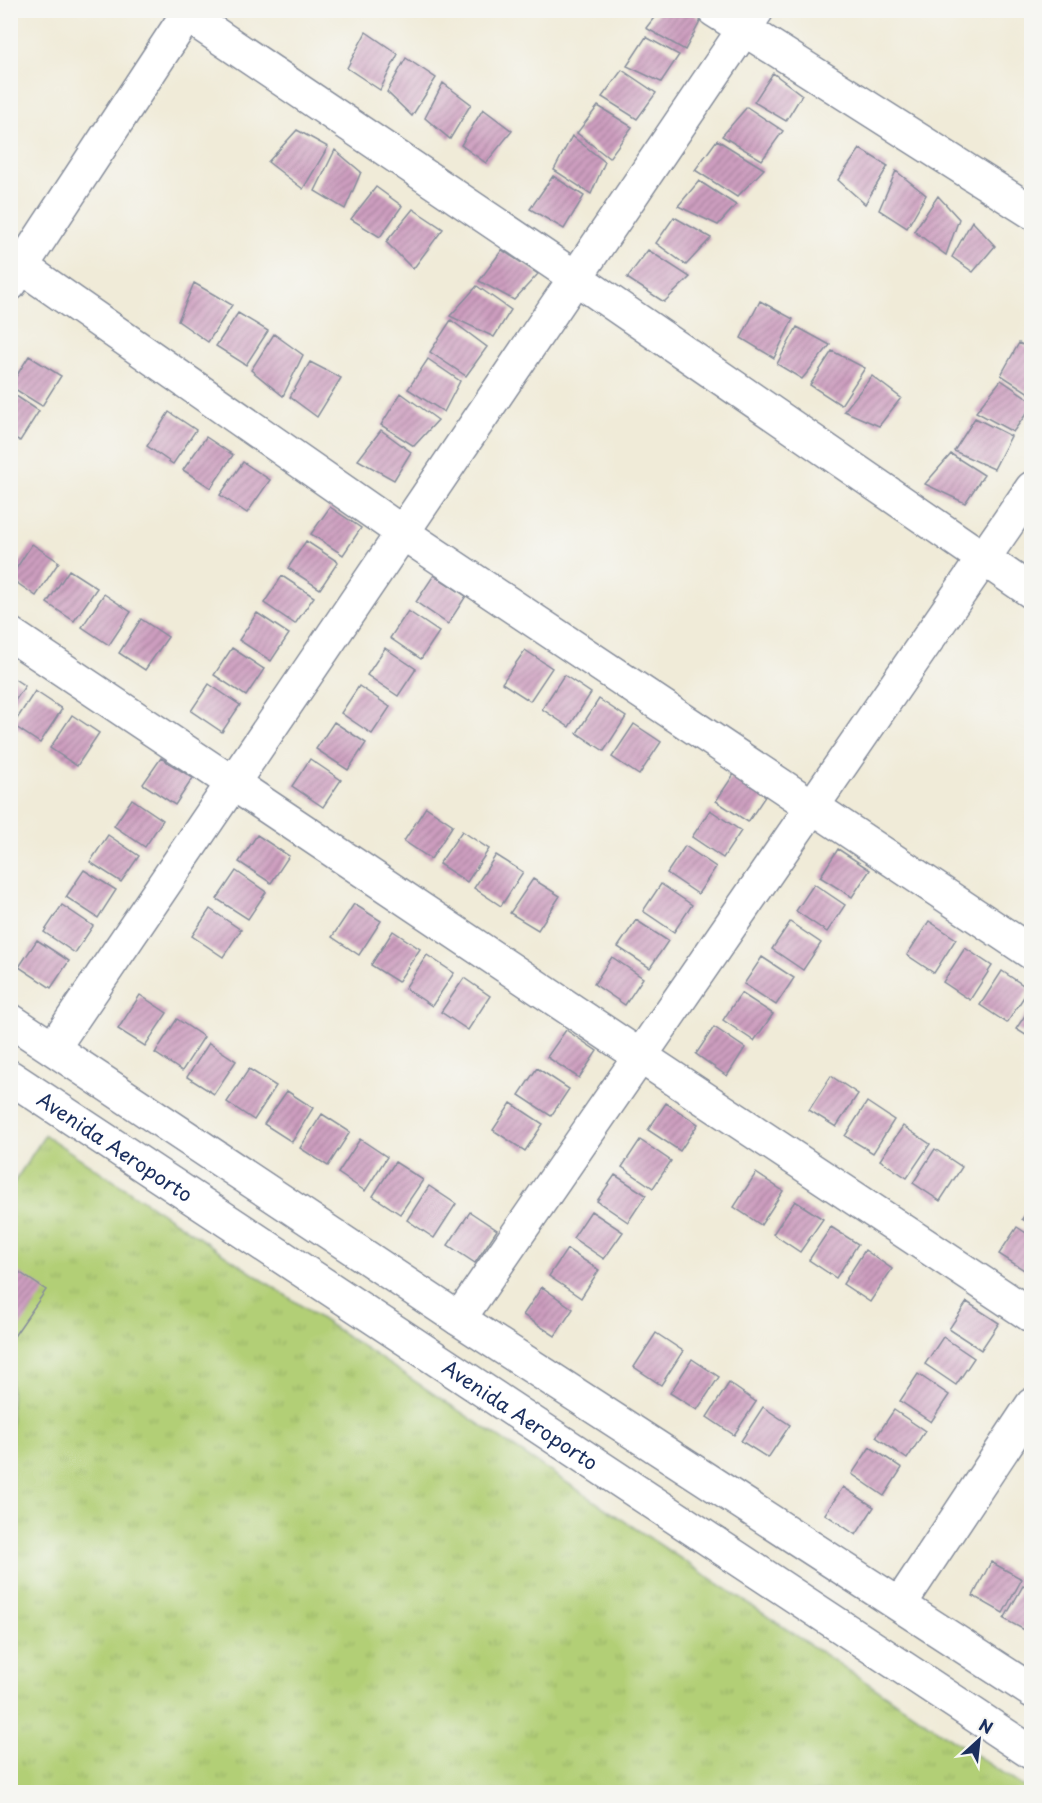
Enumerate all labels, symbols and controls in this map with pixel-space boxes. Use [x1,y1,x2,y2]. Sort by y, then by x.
street label: Avenida Aeroporto [31,1084,199,1209]
street label: Avenida Aeroporto [437,1352,604,1477]
north arrow [949,1710,1009,1770]
text: N [975,1712,997,1739]

